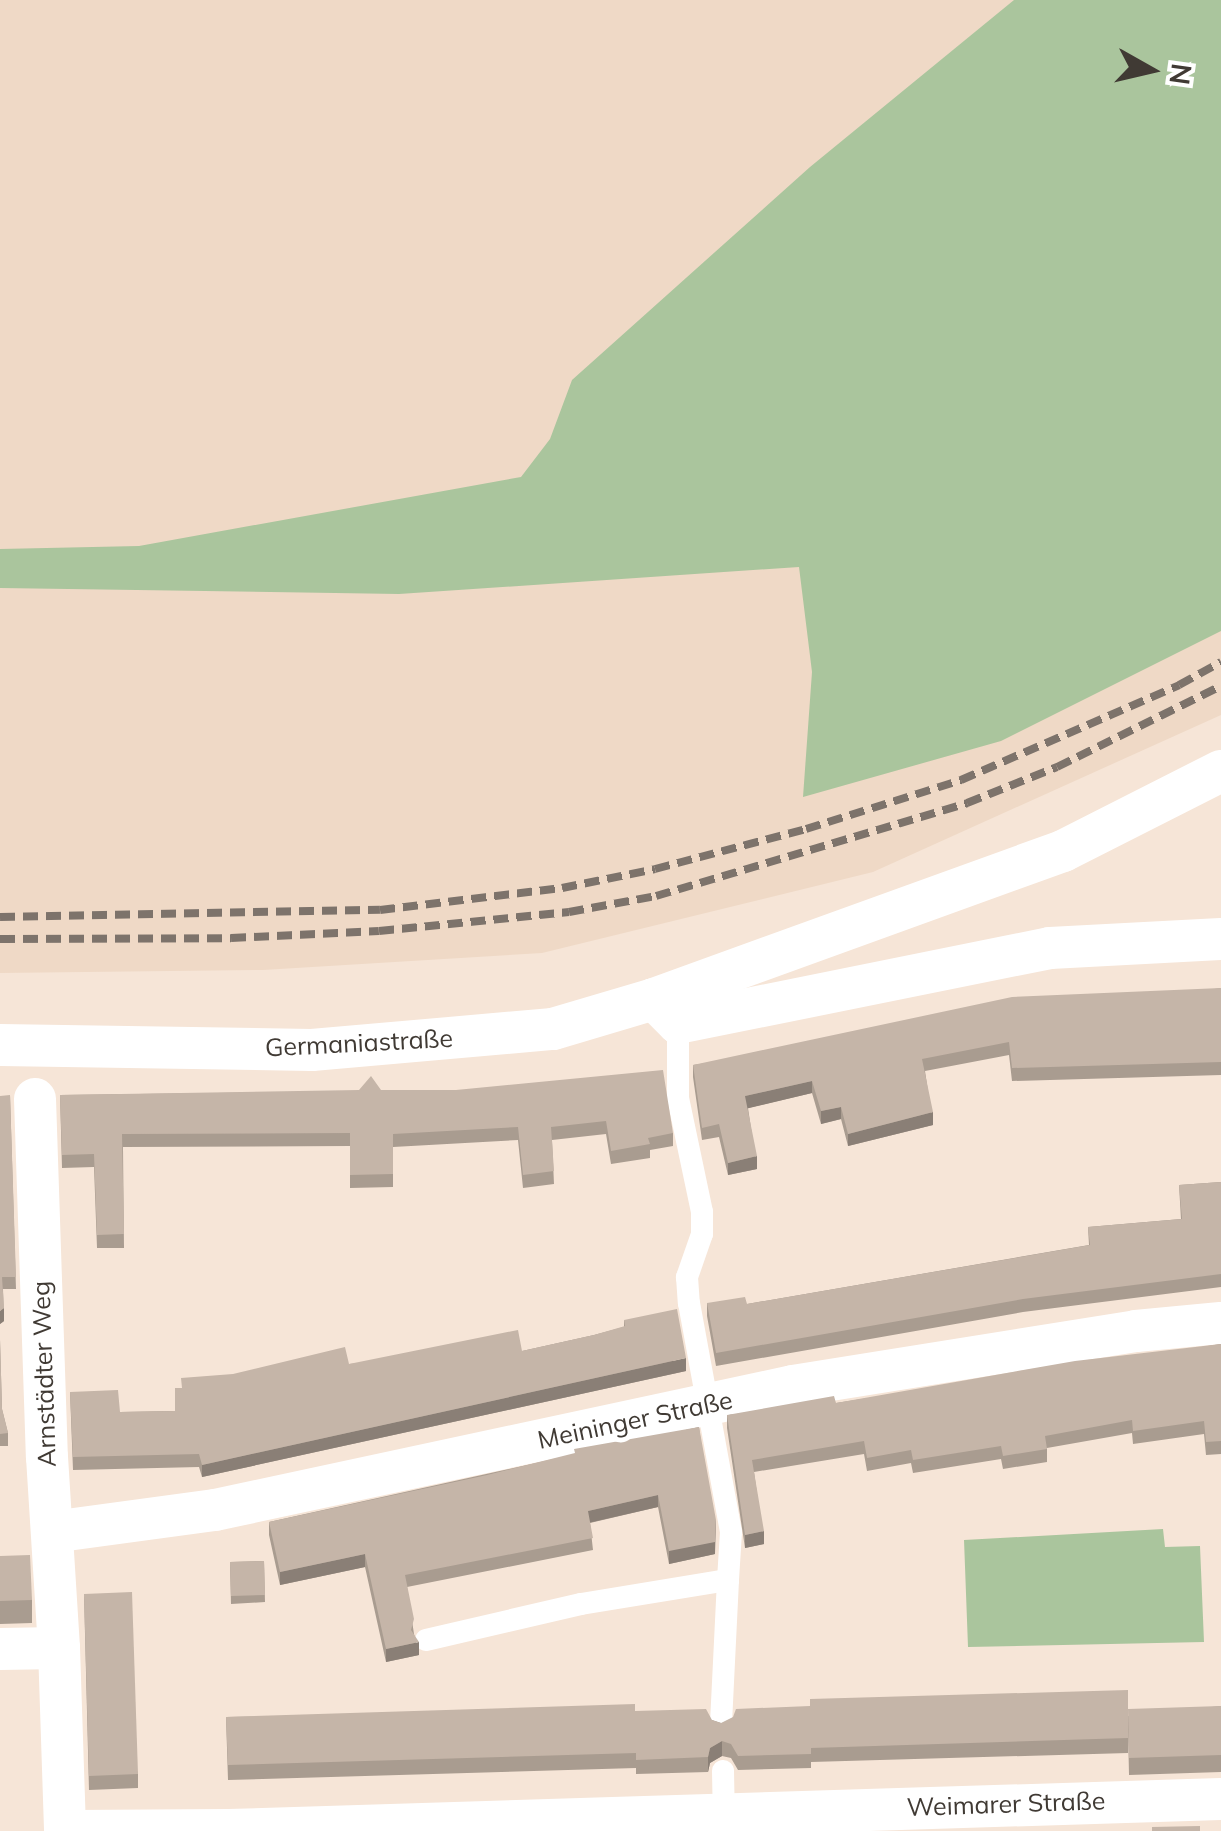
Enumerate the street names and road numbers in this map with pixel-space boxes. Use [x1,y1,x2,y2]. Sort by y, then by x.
street label: Germaniastraße [264,1023,454,1063]
street label: Arnstädter Weg [26,1281,62,1467]
street label: Meininger Straße [535,1385,735,1455]
street label: Weimarer Straße [906,1786,1106,1822]

